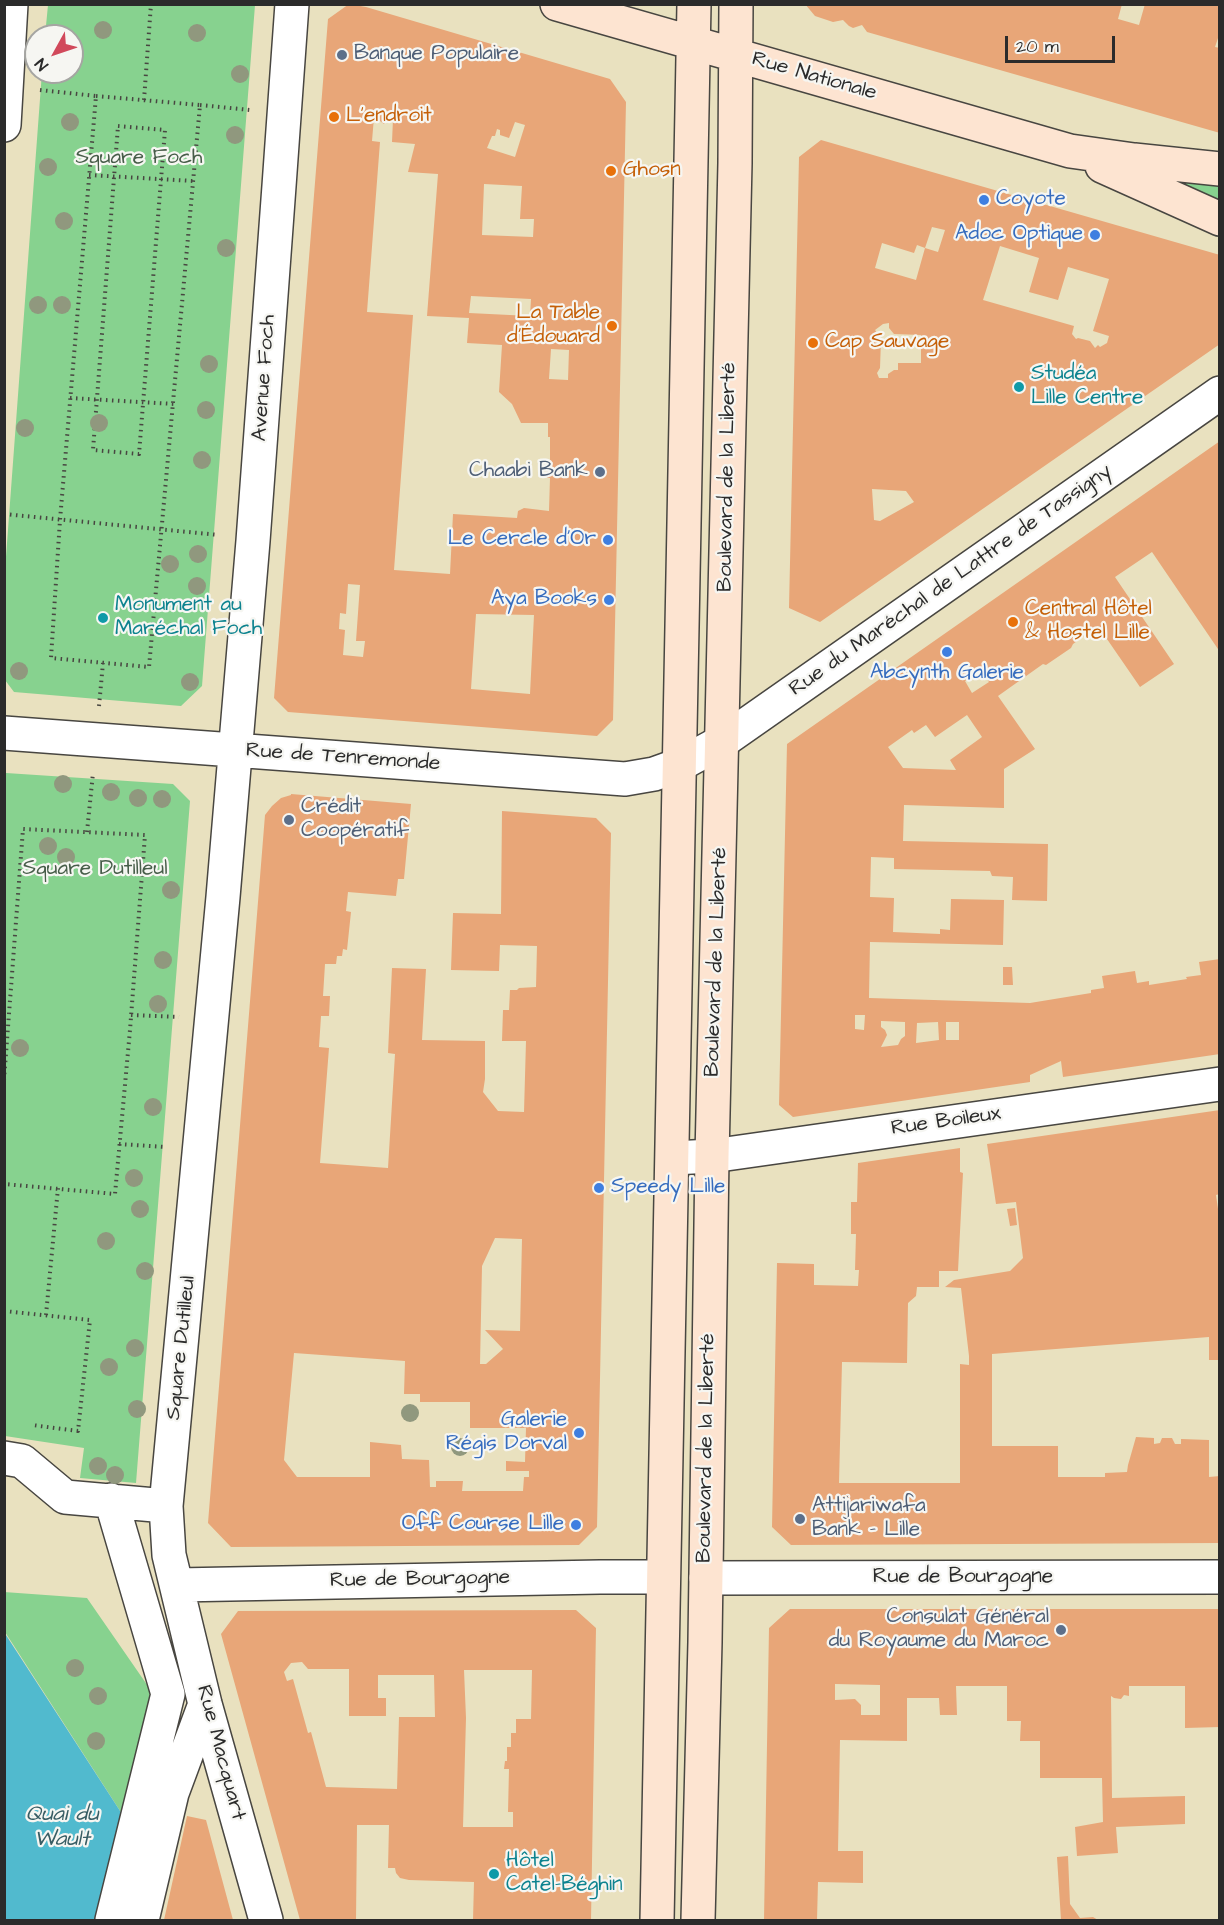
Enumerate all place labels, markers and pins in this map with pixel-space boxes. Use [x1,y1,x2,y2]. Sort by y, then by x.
place label: Banque Populaire [354,42,519,68]
marker: Banque Populaire [335,48,349,62]
place label: L'endroit [346,104,432,130]
marker: L'endroit [327,110,341,124]
place label: Ghosn [623,158,681,184]
marker: Ghosn [604,164,618,178]
place label: Coyote [996,187,1066,213]
marker: Coyote [977,193,991,207]
place label: Adoc Optique [955,222,1083,248]
marker: Adoc Optique [1088,228,1102,242]
place label: La Table d'Édouard [507,301,600,351]
marker: La Table d'Édouard [605,319,619,333]
place label: Cap Sauvage [825,330,949,356]
marker: Cap Sauvage [806,336,820,350]
place label: Studéa Lille Centre [1031,362,1143,412]
marker: Studéa Lille Centre [1012,380,1026,394]
place label: Chaabi Bank [469,459,588,485]
marker: Chaabi Bank [593,465,607,479]
place label: Le Cercle d’Or [448,527,596,553]
marker: Le Cercle d’Or [601,533,615,547]
place label: Aya Books [491,587,597,613]
place label: Monument au Maréchal Foch [115,593,262,643]
marker: Aya Books [602,593,616,607]
place label: Central Hôtel & Hostel Lille [1025,597,1152,647]
marker: Monument au Maréchal Foch [96,611,110,625]
marker: Central Hôtel & Hostel Lille [1006,615,1020,629]
marker: Abcynth Galerie [940,645,954,659]
place label: Abcynth Galerie [870,661,1024,687]
place label: Crédit Coopératif [301,795,409,845]
marker: Crédit Coopératif [282,813,296,827]
place label: Speedy Lille [611,1175,725,1201]
marker: Speedy Lille [592,1181,606,1195]
place label: Galerie Régis Dorval [446,1408,567,1458]
marker: Galerie Régis Dorval [572,1426,586,1440]
place label: Attijariwafa Bank - Lille [812,1494,926,1544]
place label: Off Course Lille [402,1512,564,1538]
marker: Attijariwafa Bank - Lille [793,1512,807,1526]
marker: Off Course Lille [569,1518,583,1532]
place label: Consulat Général du Royaume du Maroc [829,1605,1049,1655]
marker: Consulat Général du Royaume du Maroc [1054,1623,1068,1637]
place label: Hôtel Catel-Béghin [506,1849,622,1899]
marker: Hôtel Catel-Béghin [487,1867,501,1881]

